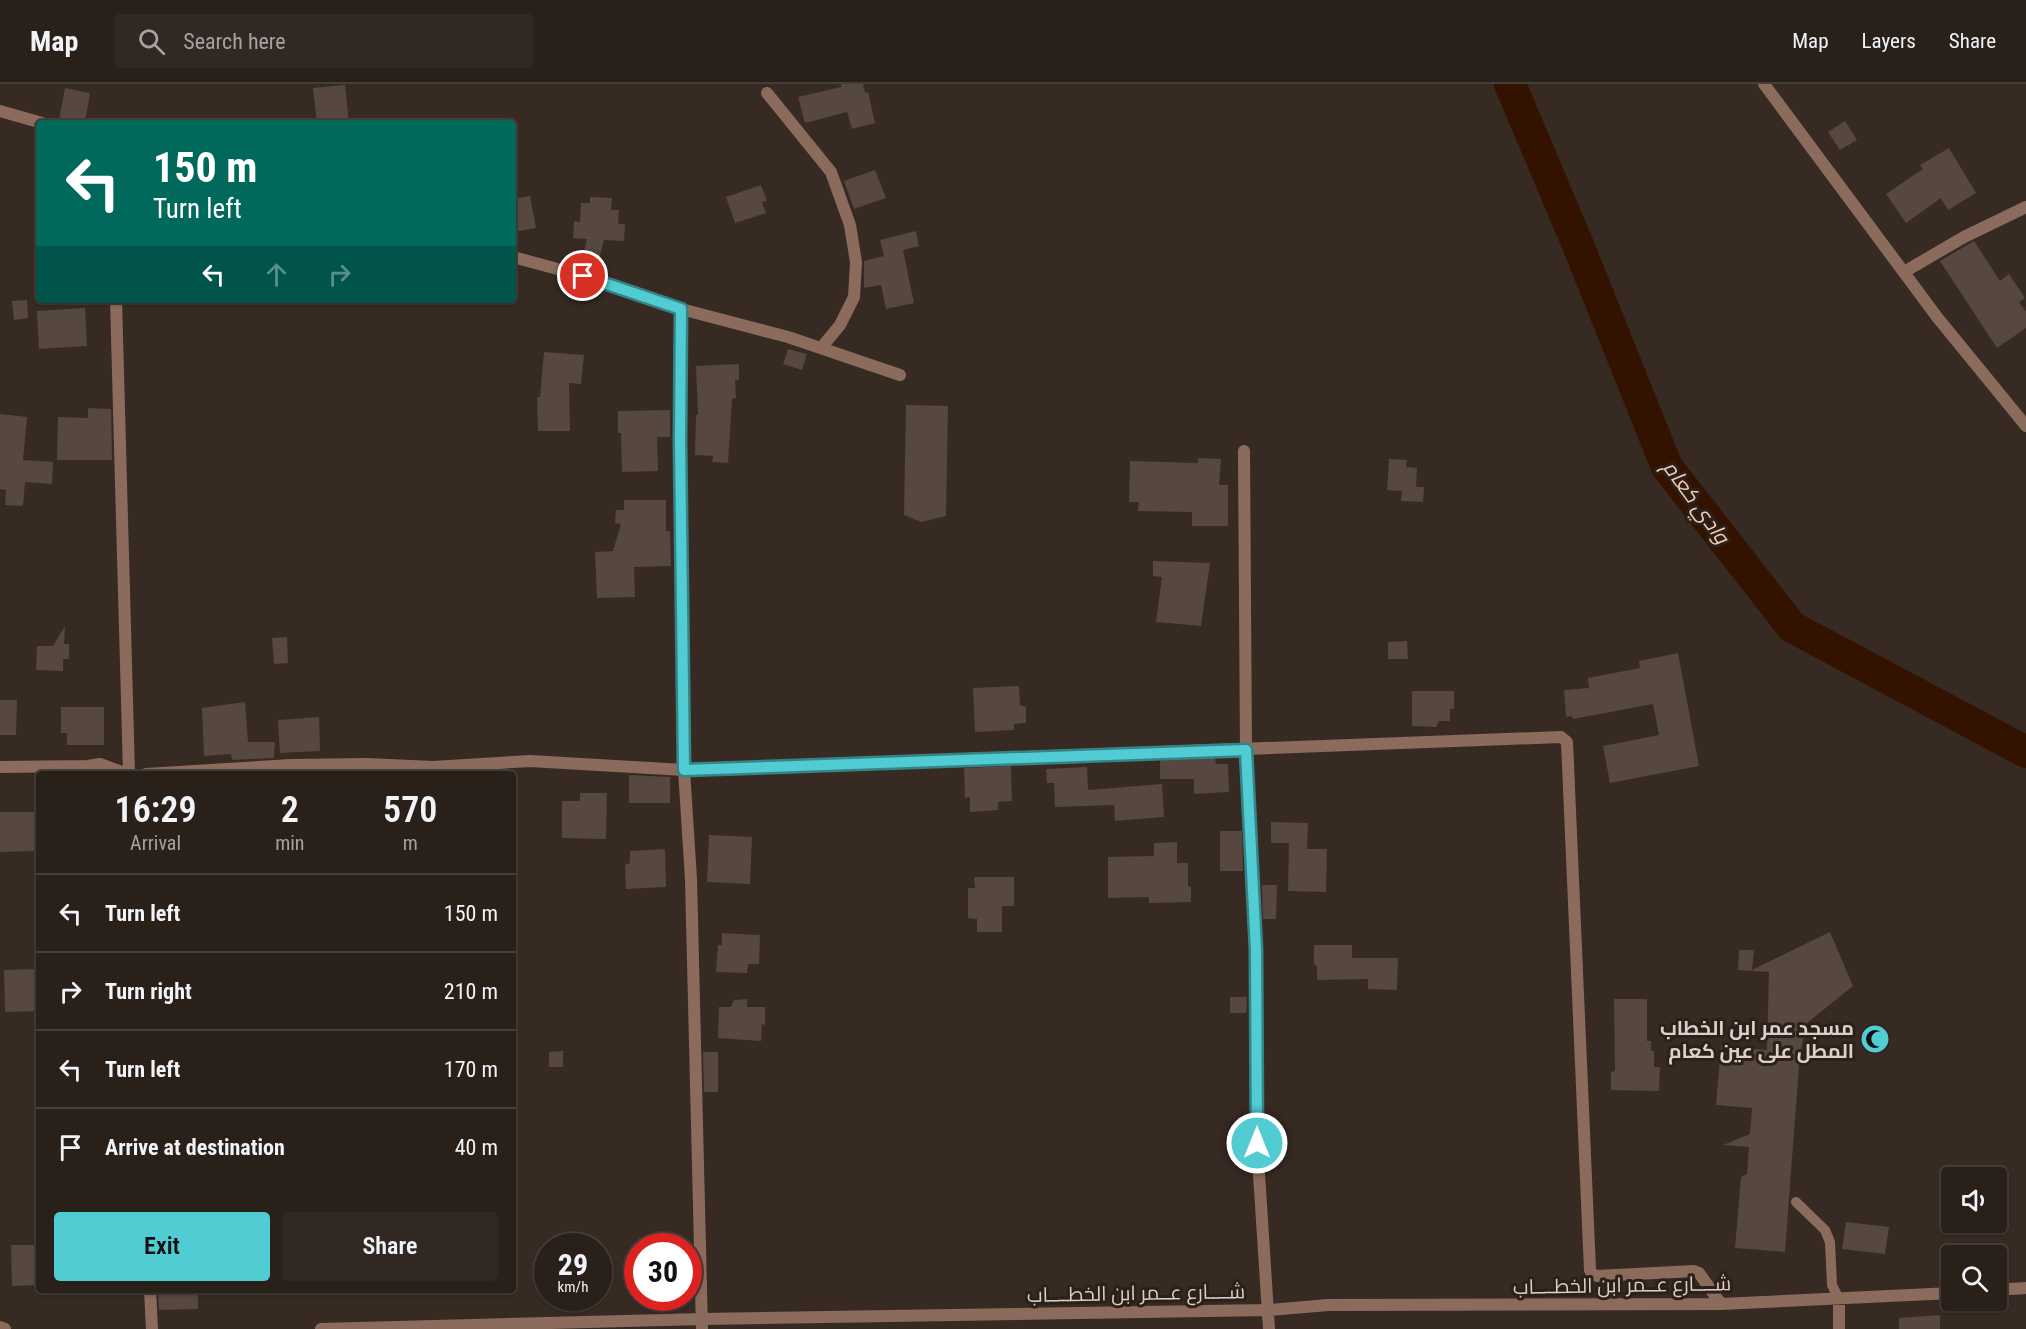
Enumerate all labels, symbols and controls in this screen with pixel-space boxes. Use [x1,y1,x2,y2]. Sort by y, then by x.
search box [114,14,534,68]
text: Map [30,25,78,58]
icon: search [135,25,168,58]
text: Search here [183,29,286,54]
text: Map [1792,29,1829,53]
text: Layers [1862,29,1916,53]
text: Share [1949,29,1996,53]
text: 150 m [153,143,258,192]
icon: left [54,144,132,222]
text: Turn left [153,193,242,225]
pin [557,250,608,301]
icon: left [197,258,230,291]
icon: ahead [260,258,293,291]
icon: right [323,258,356,291]
icon: arrive [566,259,599,292]
water label: وادي كعام [1653,455,1735,552]
text: 16:29 [115,789,197,831]
text: 2 [281,789,299,831]
text: 570 [383,789,437,831]
text: Arrival [130,831,181,855]
text: min [275,831,304,855]
text: m [403,831,418,855]
icon: left [54,897,87,930]
text: Turn left [105,901,180,926]
text: 150 m [444,901,498,926]
icon: right [54,975,87,1008]
text: Turn right [105,979,192,1004]
text: 210 m [444,979,498,1004]
place label: مسجد عمر ابن الخطاب المطل على عين كعام [1660,1016,1854,1065]
mosque icon: مسجد عمر ابن الخطاب المطل على عين كعام [1859,1023,1891,1055]
icon: left [54,1053,87,1086]
text: Turn left [105,1057,180,1082]
text: 170 m [444,1057,498,1082]
position arrow [1225,1111,1289,1175]
icon: arrive [54,1131,87,1164]
text: Arrive at destination [105,1135,285,1160]
text: 40 m [455,1135,498,1160]
map controls [1941,1167,2007,1311]
button: sound [1941,1167,2007,1233]
button: Exit [54,1212,270,1281]
button: Share [282,1212,498,1281]
speed limit sign: 30 [624,1233,702,1311]
button: search [1941,1245,2007,1311]
text: 29 [558,1247,588,1282]
street label: شــــارع عــمر ابن الخطــــاب [1513,1271,1731,1301]
text: km/h [558,1278,588,1296]
street label: شــــارع عــمر ابن الخطــــاب [1027,1279,1245,1309]

